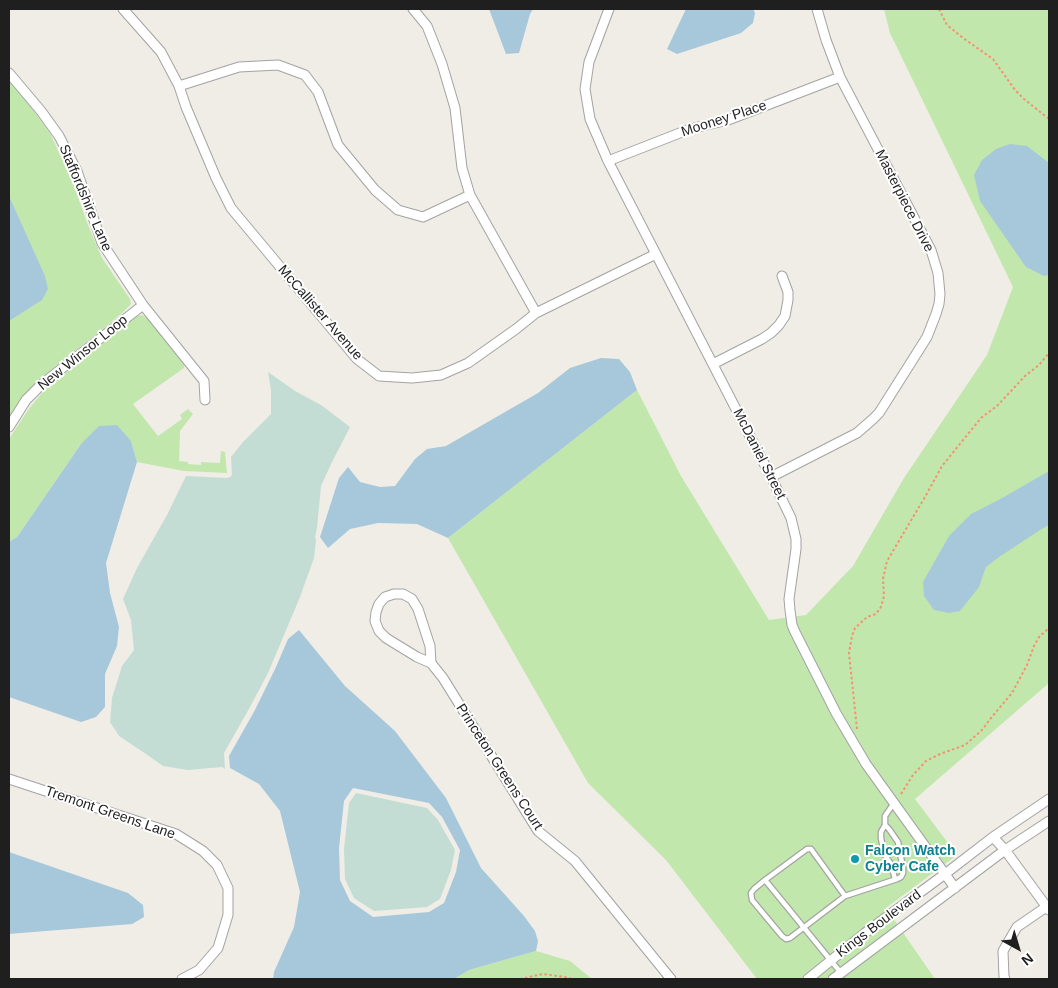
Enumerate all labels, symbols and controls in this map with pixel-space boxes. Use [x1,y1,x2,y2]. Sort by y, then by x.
street label: Mooney Place [679,97,769,141]
street label: Staffordshire Lane [55,142,115,254]
street label: Masterpiece Drive [871,147,937,255]
street label: McCallister Avenue [274,262,366,364]
street label: New Winsor Loop [35,312,131,394]
street label: McDaniel Street [729,406,789,502]
street label: Princeton Greens Court [452,701,546,833]
street label: Tremont Greens Lane [43,783,177,843]
place label: Falcon Watch Cyber Cafe [865,843,955,876]
marker: Falcon Watch Cyber Cafe [849,853,861,865]
street label: Kings Boulevard [833,887,925,961]
north arrow [993,923,1043,973]
text: N [1018,950,1036,969]

